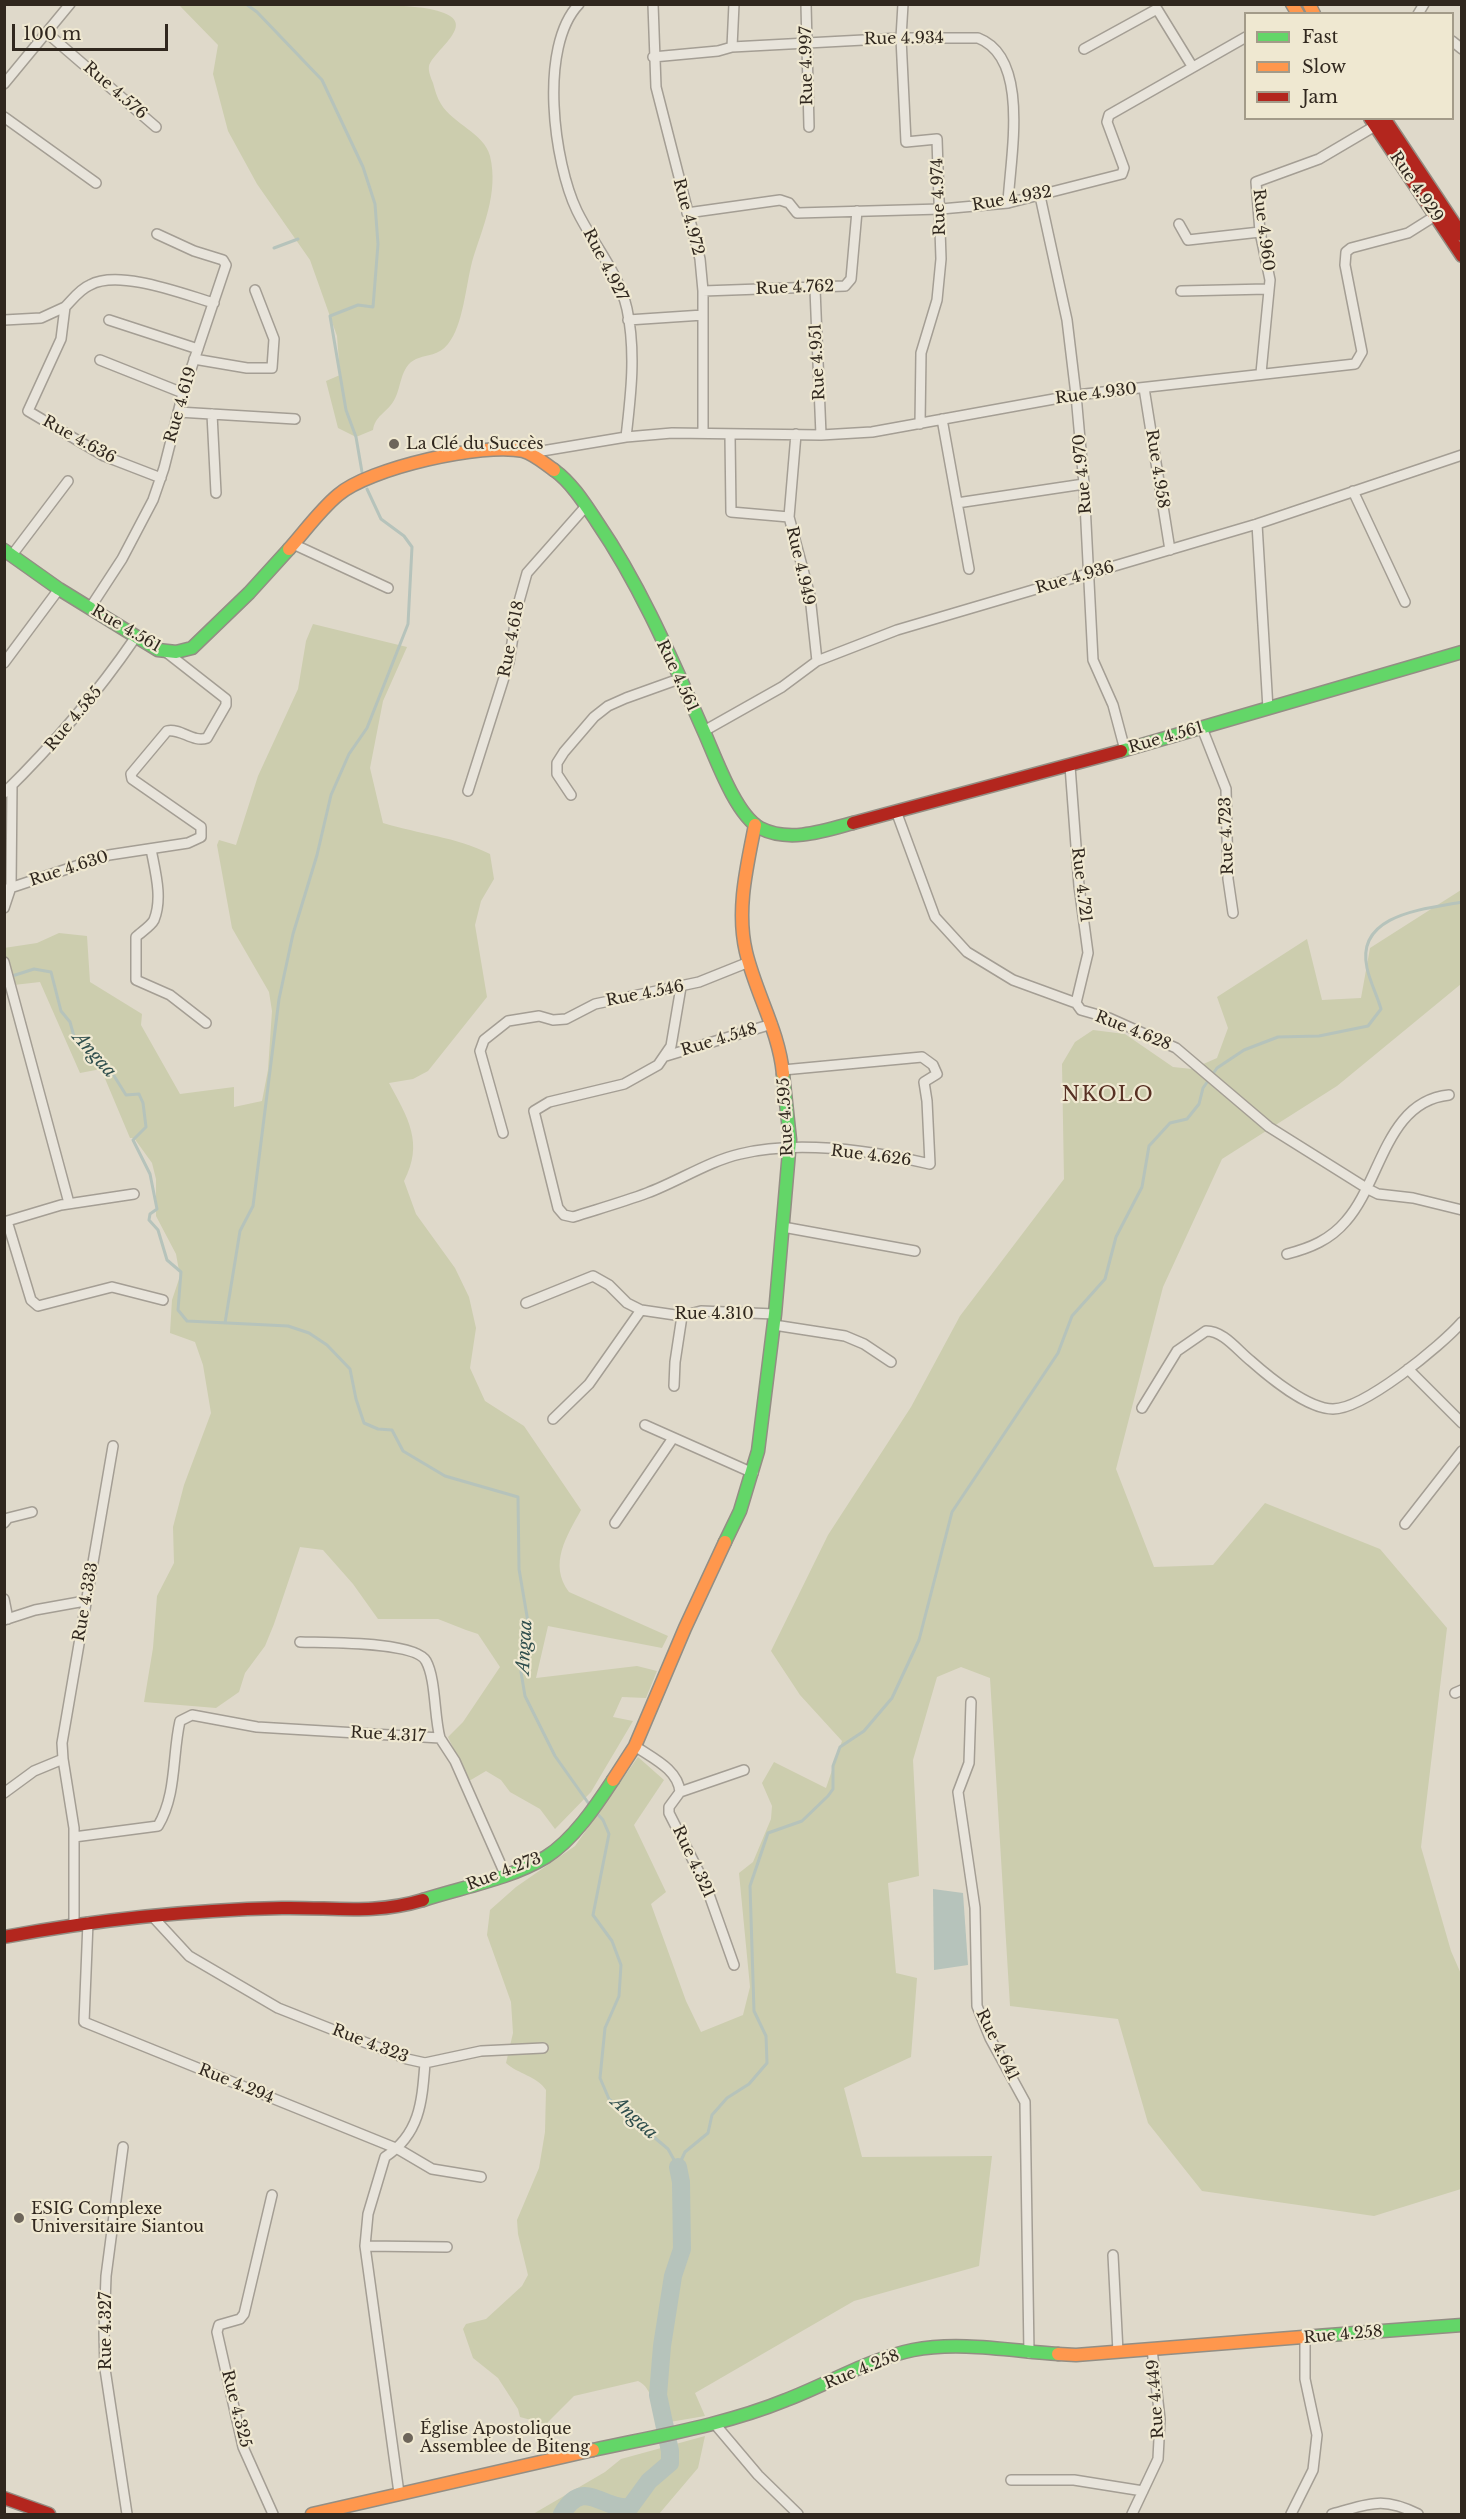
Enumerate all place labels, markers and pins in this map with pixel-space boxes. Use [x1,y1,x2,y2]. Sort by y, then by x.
place label: La Clé du Succès [406,434,544,454]
marker: La Clé du Succès [387,437,401,451]
place label: ESIG Complexe Universitaire Siantou [31,2199,204,2237]
marker: ESIG Complexe Universitaire Siantou [12,2211,26,2225]
place label: Église Apostolique Assemblee de Biteng [420,2419,590,2457]
marker: Église Apostolique Assemblee de Biteng [401,2431,415,2445]

